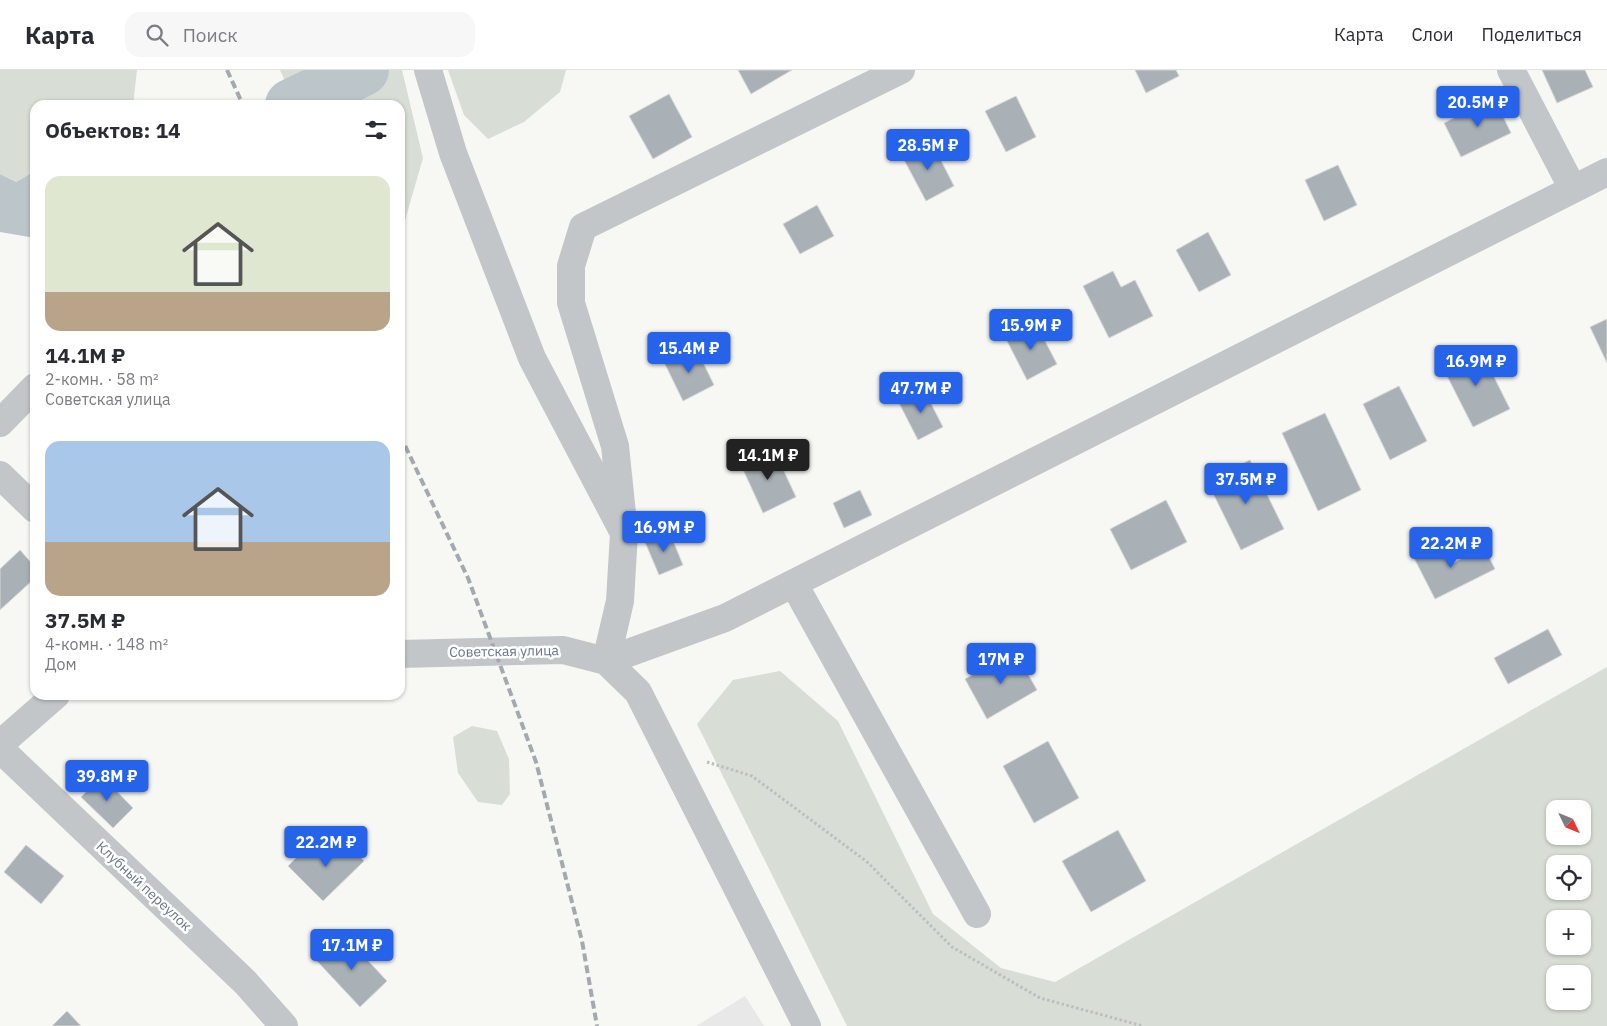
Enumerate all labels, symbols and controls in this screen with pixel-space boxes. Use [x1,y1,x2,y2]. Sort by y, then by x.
search box [125,12,475,57]
text: Карта [25,19,95,51]
icon: search [143,21,171,49]
text: Поиск [183,23,238,47]
text: Карта [1334,23,1384,46]
text: Слои [1412,23,1454,46]
text: Поделиться [1482,23,1582,46]
pin: 20.5M ₽ [1432,85,1524,128]
text: 20.5M ₽ [1447,92,1509,112]
text: Объектов: 14 [45,116,181,144]
icon: filters [362,116,390,144]
pin: 28.5M ₽ [882,128,974,171]
text: 28.5M ₽ [897,135,959,155]
icon: home [173,209,263,299]
pin: 15.9M ₽ [985,308,1077,351]
text: 15.9M ₽ [1000,315,1062,335]
pin: 15.4M ₽ [643,332,735,374]
text: 15.4M ₽ [658,338,720,358]
text: 14.1M ₽ [45,341,125,369]
pin: 16.9M ₽ [1430,344,1522,387]
text: 16.9M ₽ [1445,351,1507,371]
text: 2-комн. · 58 m² [45,369,159,389]
pin: 47.7M ₽ [875,372,967,414]
text: 47.7M ₽ [890,378,952,398]
text: Советская улица [45,389,171,409]
pin: 14.1M ₽ [722,438,814,481]
text: 14.1M ₽ [737,445,799,465]
pin: 37.5M ₽ [1200,462,1292,505]
text: 37.5M ₽ [1215,469,1277,489]
icon: home [173,474,263,564]
pin: 16.9M ₽ [618,510,710,553]
text: 16.9M ₽ [633,517,695,537]
pin: 22.2M ₽ [1405,526,1497,569]
text: 22.2M ₽ [1420,533,1482,553]
text: 37.5M ₽ [45,606,125,634]
text: 4-комн. · 148 m² [45,634,168,654]
street label: Советская улица [449,641,560,661]
pin: 17M ₽ [966,642,1036,685]
text: 17M ₽ [978,649,1024,669]
text: Дом [45,654,77,674]
pin: 39.8M ₽ [61,760,153,802]
text: 39.8M ₽ [76,766,138,786]
north arrow [1546,800,1591,845]
map controls [1546,800,1591,1010]
pin: 22.2M ₽ [280,826,372,868]
text: 22.2M ₽ [295,832,357,852]
street label: Клубный переулок [93,837,196,935]
button: locate [1546,855,1591,900]
button: + [1546,910,1591,955]
pin: 17.1M ₽ [306,928,398,971]
text: 17.1M ₽ [321,935,383,955]
button: − [1546,965,1591,1010]

